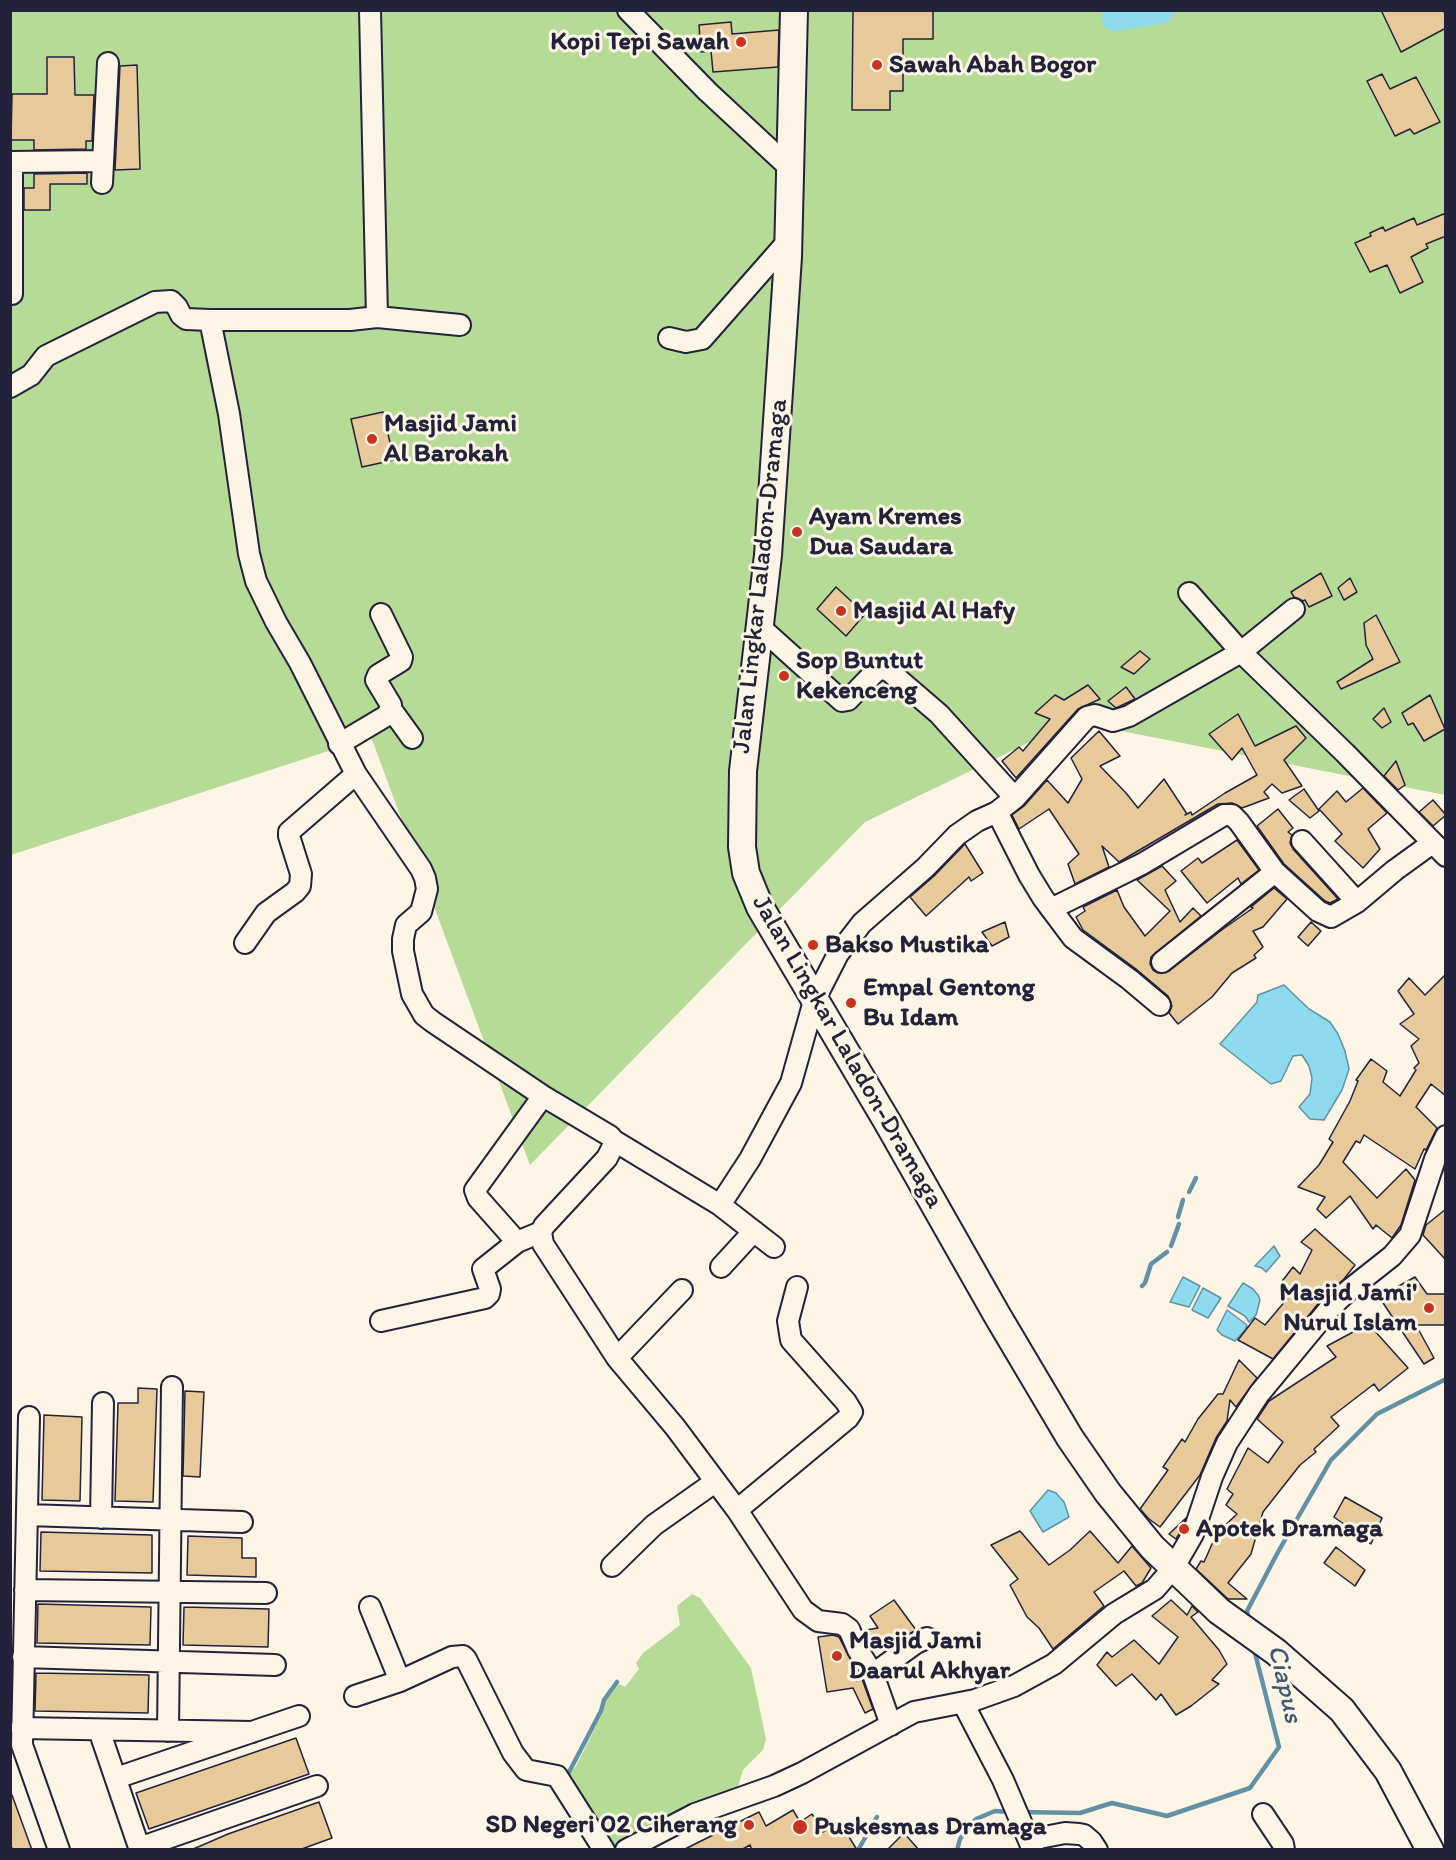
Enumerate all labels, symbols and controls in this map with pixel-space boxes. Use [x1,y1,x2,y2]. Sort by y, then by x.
place label: Kopi Tepi Sawah [550,26,729,58]
marker: Kopi Tepi Sawah [734,35,748,49]
place label: Sawah Abah Bogor [889,49,1096,81]
marker: Sawah Abah Bogor [870,58,884,72]
street label: Jalan Lingkar Laladon-Dramaga [727,397,795,755]
place label: Masjid Jami Al Barokah [384,408,517,470]
marker: Masjid Jami Al Barokah [365,432,379,446]
place label: Ayam Kremes Dua Saudara [809,501,962,562]
marker: Ayam Kremes Dua Saudara [790,525,804,539]
place label: Masjid Al Hafy [853,595,1015,627]
marker: Masjid Al Hafy [834,604,848,618]
place label: Sop Buntut Kekenceng [796,645,923,706]
marker: Sop Buntut Kekenceng [777,669,791,683]
street label: Jalan Lingkar Laladon-Dramaga [744,890,950,1214]
place label: Bakso Mustika [825,929,989,961]
marker: Bakso Mustika [806,938,820,952]
place label: Empal Gentong Bu Idam [863,972,1035,1034]
marker: Empal Gentong Bu Idam [844,996,858,1010]
place label: Masjid Jami' Nurul Islam [1279,1277,1417,1338]
marker: Masjid Jami' Nurul Islam [1422,1301,1436,1315]
place label: Apotek Dramaga [1196,1513,1383,1545]
marker: Apotek Dramaga [1177,1522,1191,1536]
place label: Masjid Jami Daarul Akhyar [849,1625,1010,1686]
water label: Ciapus [1259,1642,1309,1726]
marker: Masjid Jami Daarul Akhyar [830,1649,844,1663]
place label: SD Negeri 02 Ciherang [486,1809,737,1841]
place label: Puskesmas Dramaga [814,1811,1047,1843]
marker: SD Negeri 02 Ciherang [742,1818,756,1832]
marker: Puskesmas Dramaga [791,1818,809,1836]

